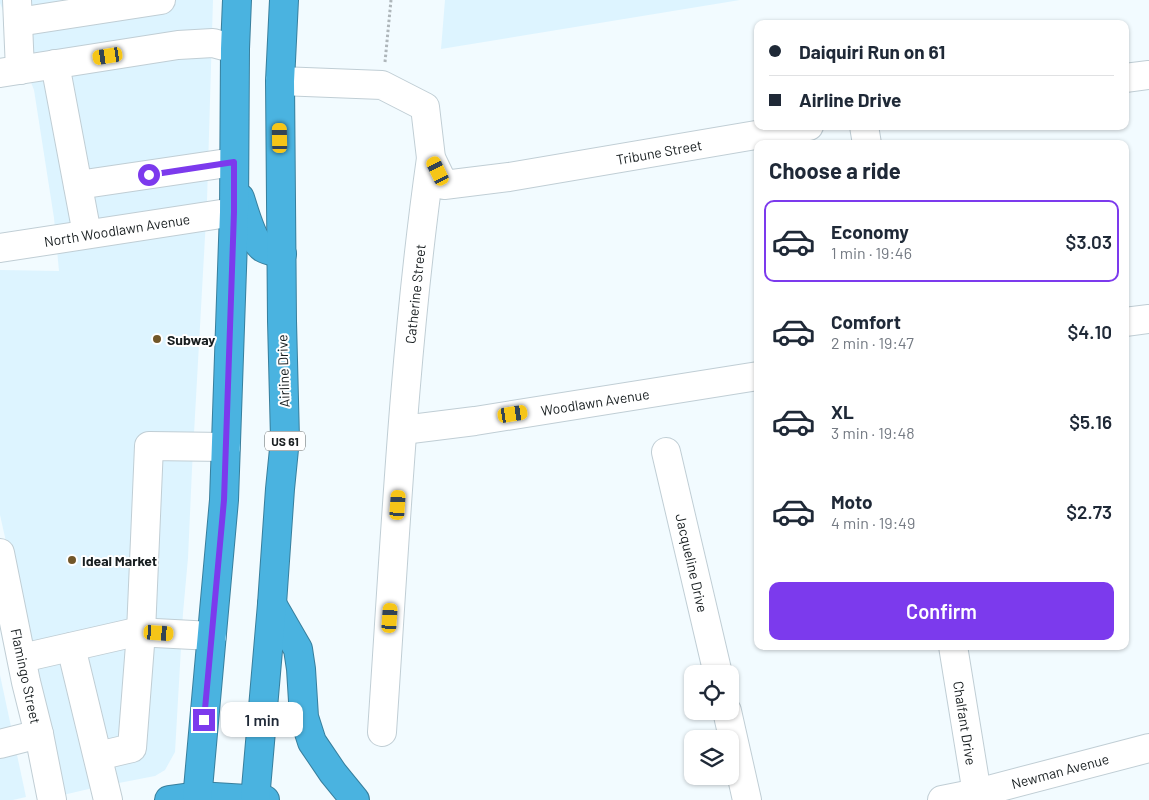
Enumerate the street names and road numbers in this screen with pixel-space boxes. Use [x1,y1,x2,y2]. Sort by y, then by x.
street label: Tribune Street [615,136,703,168]
street label: North Woodlawn Avenue [43,210,191,250]
street label: Catherine Street [401,243,429,345]
street label: Airline Drive [273,334,293,408]
street label: Woodlawn Avenue [539,385,651,419]
road number: US 61 [265,432,305,451]
street label: Jacqueline Drive [672,512,712,614]
street label: Flamingo Street [8,627,44,725]
street label: Chalfant Drive [950,680,980,766]
street label: Newman Avenue [1009,750,1111,792]

